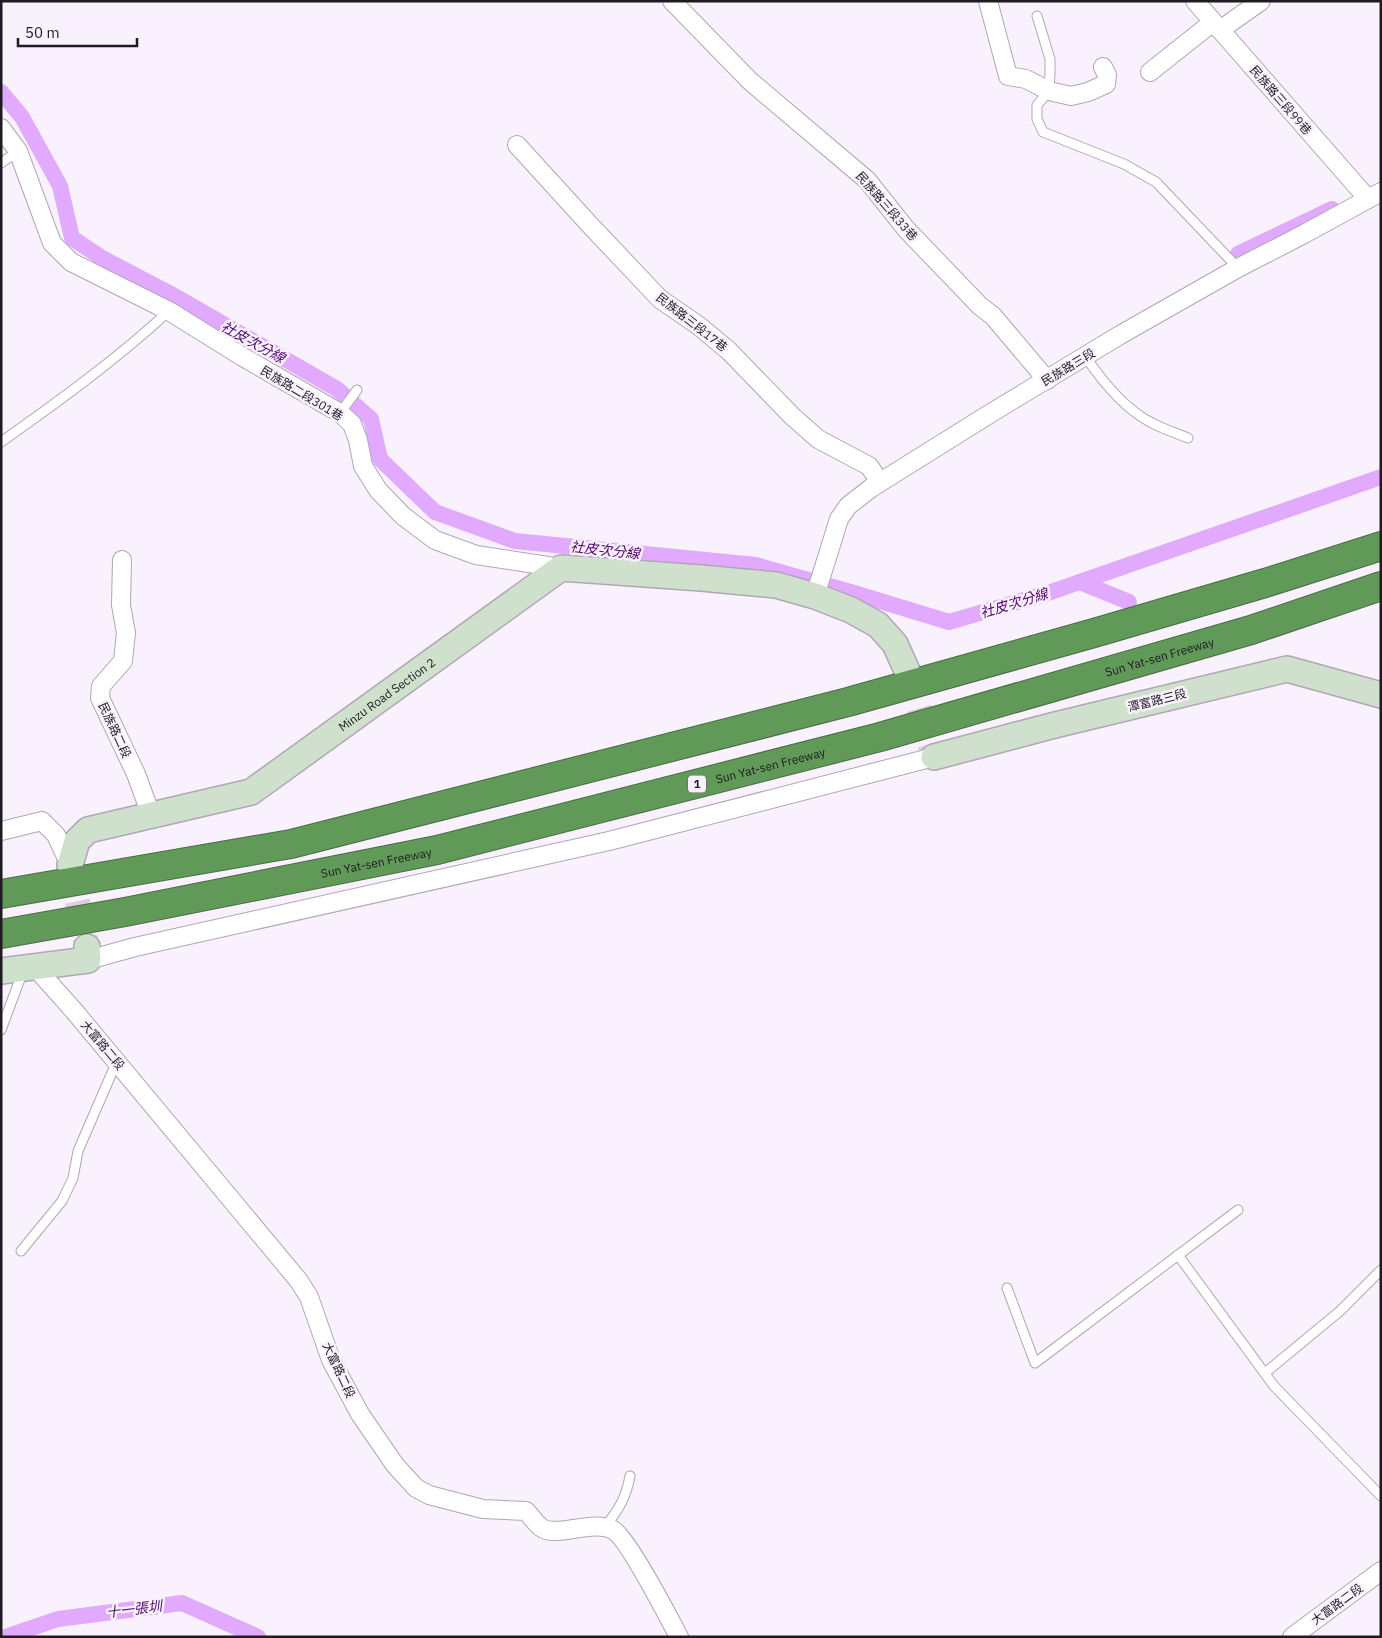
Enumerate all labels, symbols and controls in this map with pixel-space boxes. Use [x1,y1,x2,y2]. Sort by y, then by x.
scale bar [18,15,136,47]
text: 50 m [25,23,60,42]
street label: 民族路三段99巷 [1247,62,1315,138]
street label: 民族路三段33巷 [853,168,921,244]
street label: 民族路三段17巷 [653,289,731,355]
water label: 社皮次分線 [218,317,290,368]
street label: 民族路三段 [1038,345,1098,389]
street label: 民族路二段301巷 [258,362,346,424]
water label: 社皮次分線 [569,537,643,563]
water label: 社皮次分線 [978,584,1052,622]
street label: Sun Yat-sen Freeway [1103,634,1216,679]
street label: Minzu Road Section 2 [335,654,438,734]
street label: 潭富路三段 [1126,685,1188,715]
street label: 民族路二段 [96,700,134,760]
street label: Sun Yat-sen Freeway [714,744,827,786]
road number: 1 [688,776,706,792]
street label: Sun Yat-sen Freeway [319,844,433,880]
street label: 大富路二段 [78,1017,128,1073]
street label: 大富路二段 [320,1340,358,1400]
street label: 大富路二段 [1308,1580,1366,1628]
water label: 十一張圳 [105,1596,165,1621]

